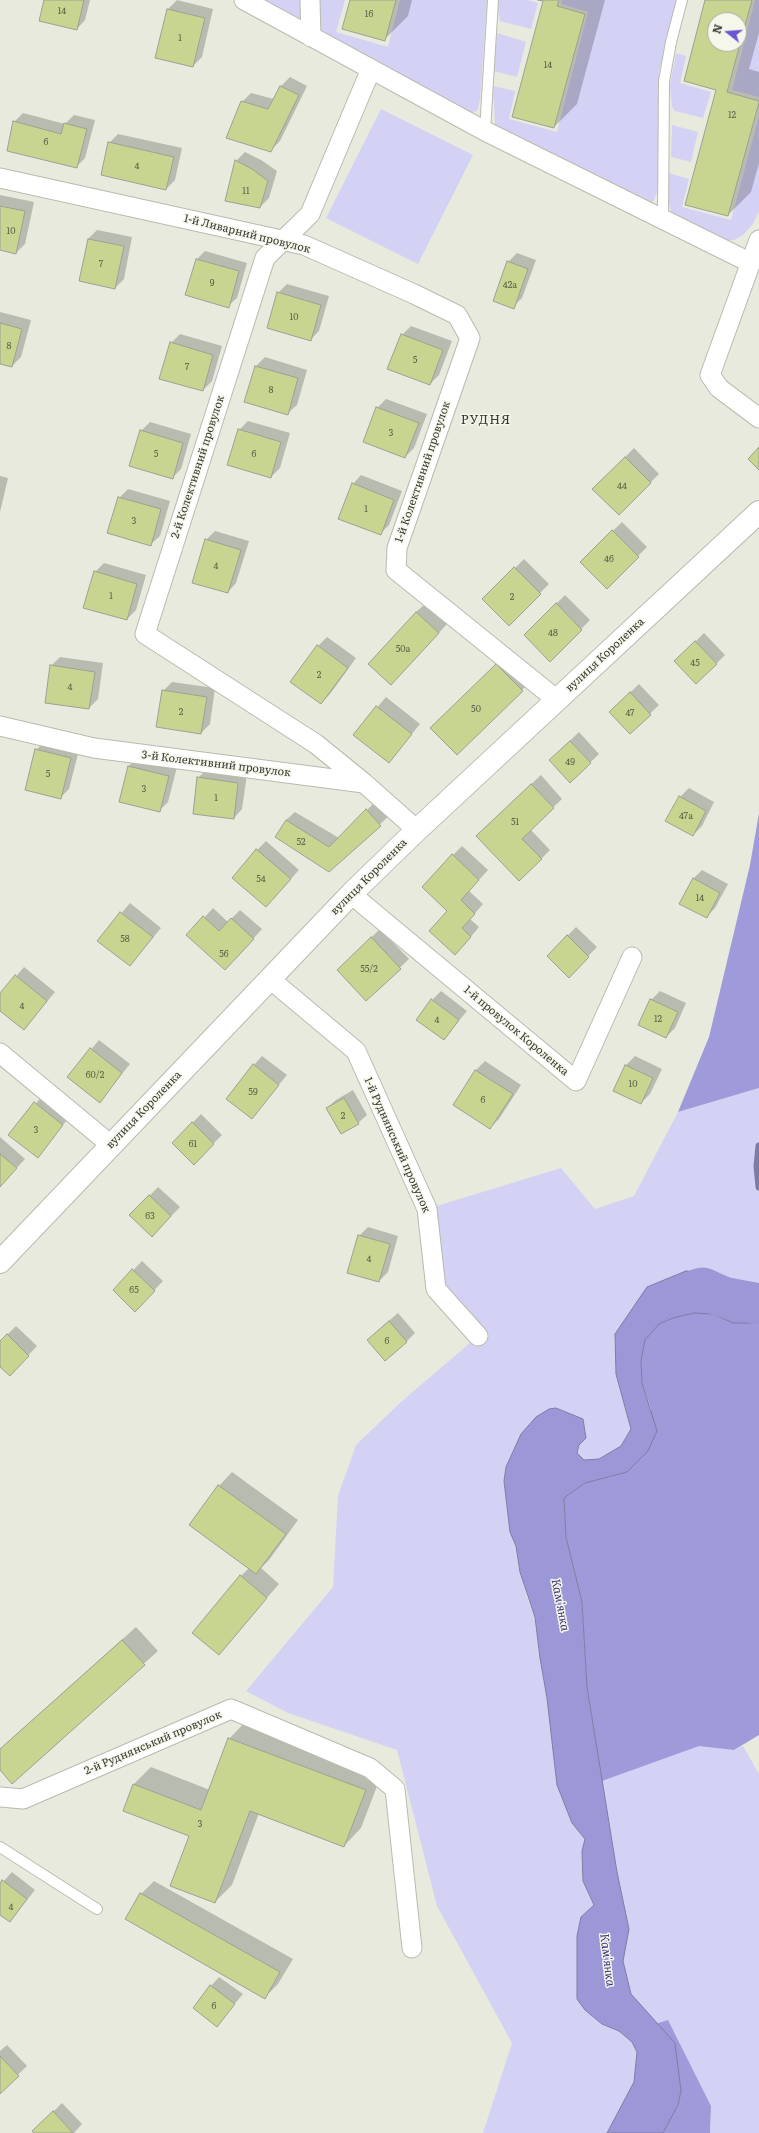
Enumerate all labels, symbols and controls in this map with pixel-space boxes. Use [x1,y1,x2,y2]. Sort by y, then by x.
house number: 14 [58,6,66,16]
house number: 16 [365,9,373,19]
north arrow [707,12,747,52]
text: N [707,22,725,36]
house number: 1 [178,33,182,43]
house number: 14 [544,60,552,70]
house number: 12 [728,110,736,120]
house number: 6 [44,137,48,147]
house number: 4 [135,161,139,171]
house number: 11 [242,186,250,196]
street label: 1-й Ливарний провулок [182,212,312,256]
house number: 10 [7,226,15,236]
house number: 7 [99,259,103,269]
house number: 9 [210,278,214,288]
house number: 42а [503,280,517,290]
house number: 10 [290,312,298,322]
house number: 8 [7,341,11,351]
house number: 5 [413,355,417,365]
house number: 7 [185,362,189,372]
house number: 8 [269,385,273,395]
street label: 2-й Колективний провулок [169,394,227,540]
street label: 1-й Колективний провулок [393,400,453,544]
district label: РУДНЯ [461,412,511,428]
house number: 3 [389,428,393,438]
house number: 5 [154,449,158,459]
house number: 6 [252,449,256,459]
house number: 44 [617,481,627,491]
house number: 1 [364,504,368,514]
house number: 3 [132,516,136,526]
house number: 46 [604,554,614,564]
house number: 4 [214,561,218,571]
house number: 1 [109,591,113,601]
house number: 2 [510,592,514,602]
street label: вулиця Короленка [563,615,647,695]
house number: 48 [548,628,558,638]
house number: 50а [396,644,410,654]
house number: 45 [690,658,700,668]
house number: 2 [317,670,321,680]
house number: 4 [68,682,72,692]
house number: 50 [471,704,481,714]
house number: 2 [179,707,183,717]
house number: 47 [625,708,635,718]
street label: 3-й Колективний провулок [141,748,291,780]
house number: 49 [565,757,575,767]
house number: 5 [46,769,50,779]
house number: 3 [142,784,146,794]
house number: 1 [214,793,218,803]
house number: 47а [679,811,693,821]
house number: 51 [511,817,519,827]
street label: вулиця Короленка [328,836,410,918]
house number: 52 [296,837,306,847]
house number: 54 [256,874,266,884]
house number: 14 [696,893,704,903]
house number: 58 [120,934,130,944]
house number: 56 [219,949,229,959]
house number: 55/2 [360,964,378,974]
street label: 1-й провулок Короленка [461,983,571,1079]
house number: 4 [20,1001,24,1011]
house number: 12 [654,1014,662,1024]
house number: 4 [435,1015,439,1025]
street label: вулиця Короленка [104,1068,184,1152]
house number: 60/2 [86,1070,104,1080]
street label: 1-й Руднянський провулок [361,1075,433,1215]
house number: 10 [629,1079,637,1089]
house number: 59 [248,1087,258,1097]
house number: 6 [481,1095,485,1105]
house number: 2 [341,1111,345,1121]
house number: 3 [34,1125,38,1135]
house number: 61 [189,1139,197,1149]
house number: 63 [145,1211,155,1221]
house number: 4 [367,1254,371,1264]
house number: 65 [129,1285,139,1295]
house number: 6 [385,1336,389,1346]
water label: Кам'янка [548,1578,572,1632]
street label: 2-й Руднянський провулок [82,1708,224,1778]
house number: 3 [198,1819,202,1829]
house number: 4 [9,1902,13,1912]
water label: Кам'янка [597,1933,617,1987]
house number: 6 [212,2001,216,2011]

